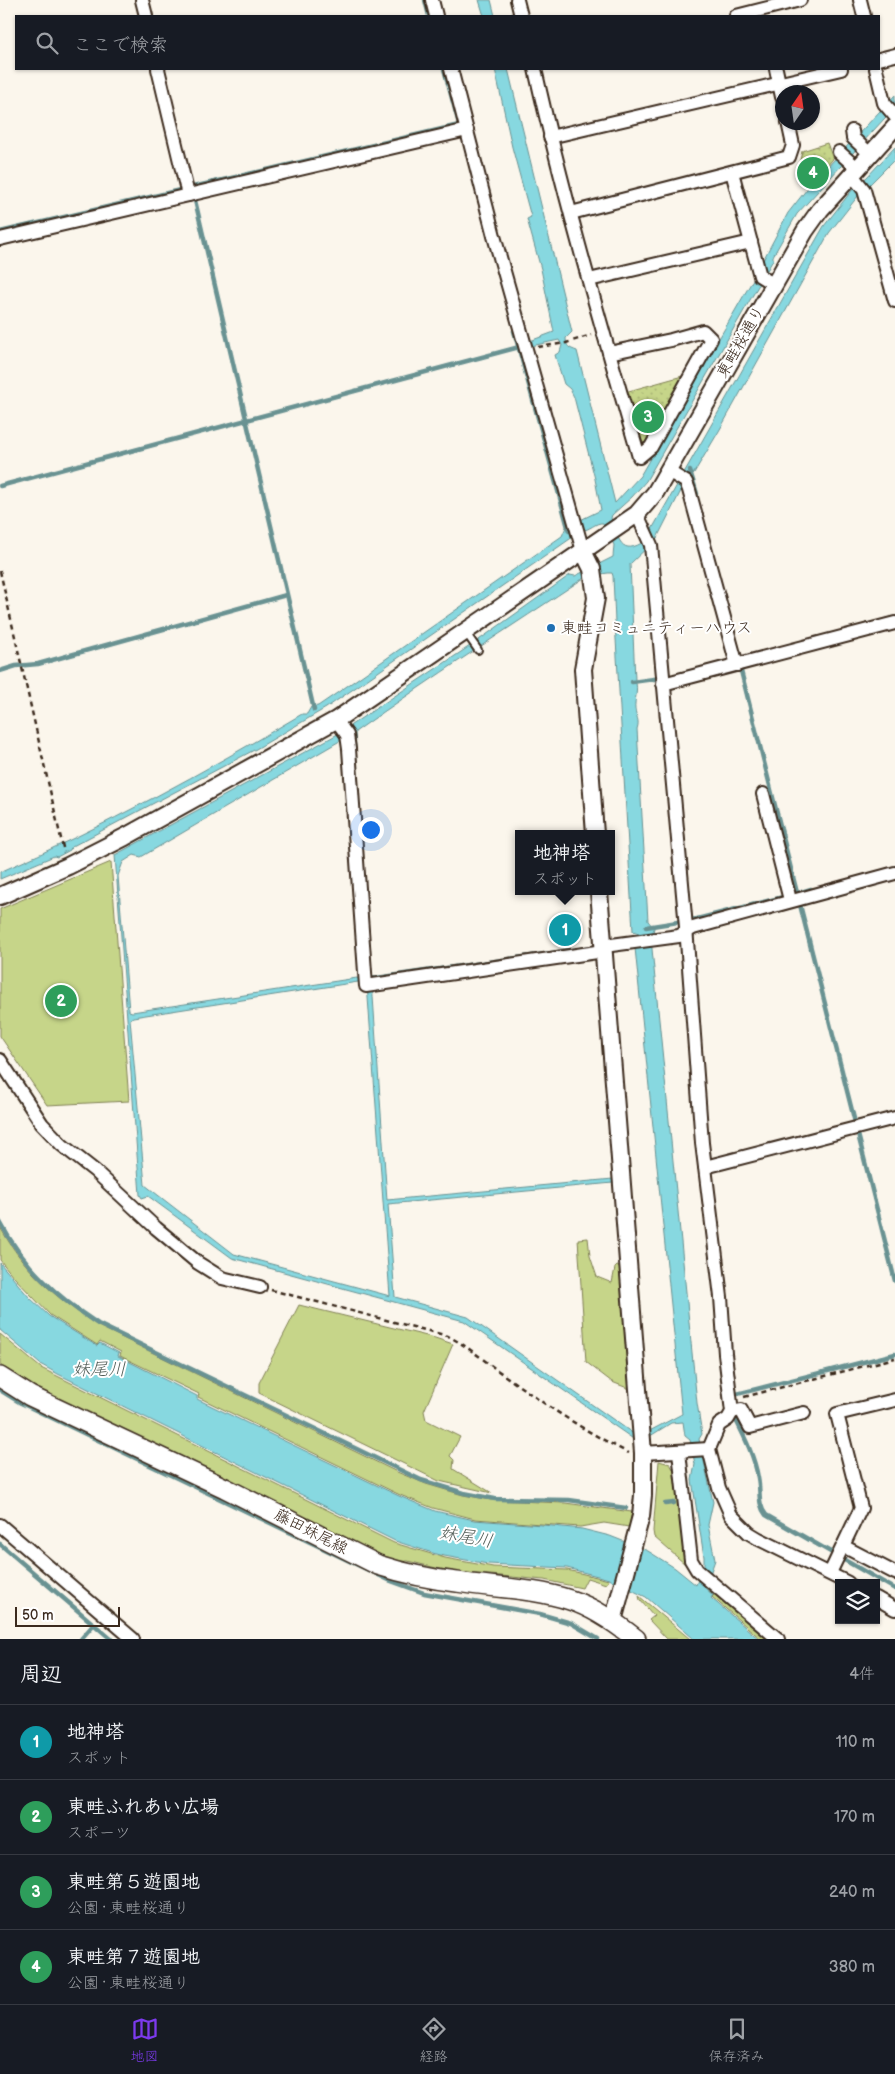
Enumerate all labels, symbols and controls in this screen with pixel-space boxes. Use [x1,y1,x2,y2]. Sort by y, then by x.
search box [15,15,880,70]
icon: search [33,29,61,57]
text: ここで検索 [73,34,168,57]
north arrow [775,85,820,130]
pin: 4 [797,154,829,192]
street label: 東畦桜通り [713,303,769,381]
pin: 3 [632,398,664,436]
place label: 東畦コミュニティーハウス [561,619,752,638]
marker: 東畦コミュニティーハウス [545,622,557,634]
your location [358,817,384,843]
popup [515,830,615,895]
text: 地神塔 [533,842,590,865]
text: スポット [533,870,597,889]
pin: 1 [549,911,581,949]
pin: 2 [45,982,77,1020]
water label: 妹尾川 [72,1359,126,1380]
street label: 藤田妹尾線 [271,1505,351,1559]
water label: 妹尾川 [438,1522,494,1552]
map controls [835,1579,880,1624]
button: layers [835,1579,880,1624]
scale bar [15,1604,120,1627]
text: 50 m [22,1607,54,1624]
text: 周辺 [20,1662,62,1687]
text: 4件 [849,1665,875,1684]
text: 地神塔 [67,1721,124,1744]
text: 1 [33,1733,39,1752]
text: 110 m [836,1733,875,1752]
text: スポット [67,1749,131,1768]
text: 東畦ふれあい広場 [67,1796,219,1819]
text: 2 [31,1808,41,1827]
text: 170 m [834,1808,875,1827]
text: スポーツ [67,1824,131,1843]
text: 東畦第５遊園地 [67,1871,200,1894]
text: 3 [31,1883,41,1902]
text: 240 m [829,1883,875,1902]
text: 公園 · 東畦桜通り [67,1899,189,1918]
text: 東畦第７遊園地 [67,1946,200,1969]
text: 4 [31,1958,41,1977]
text: 380 m [829,1958,875,1977]
text: 公園 · 東畦桜通り [67,1974,189,1993]
tab: 地図 [131,2015,159,2065]
tab: 経路 [420,2015,448,2065]
tab: 保存済み [709,2015,765,2065]

